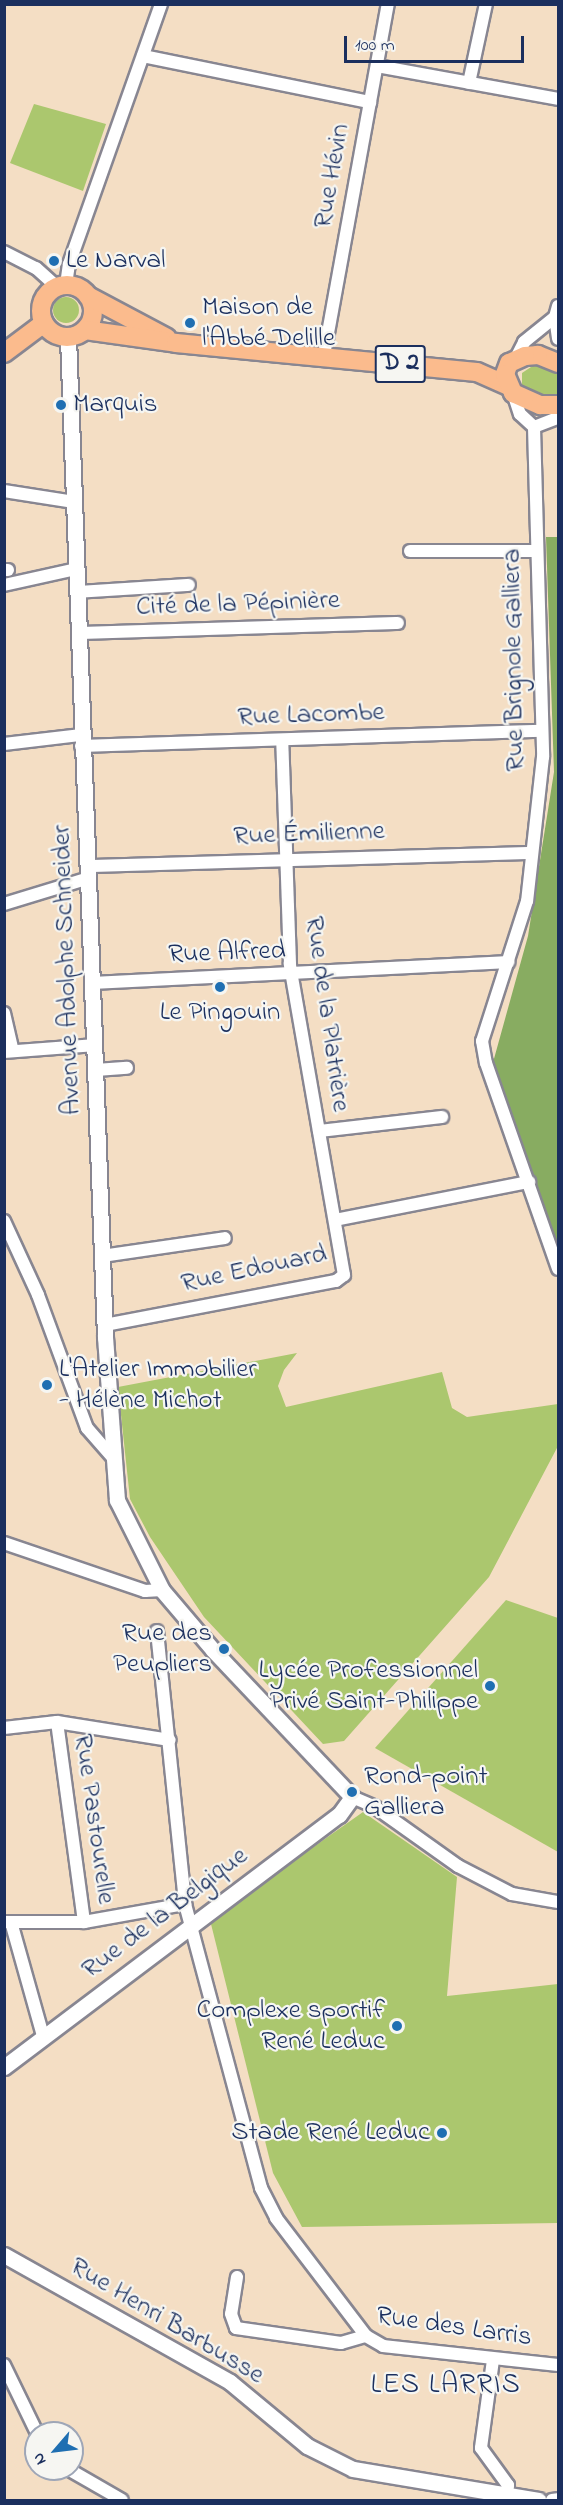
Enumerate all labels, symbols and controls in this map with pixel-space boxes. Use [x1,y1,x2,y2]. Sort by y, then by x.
scale bar [347,24,527,62]
text: 100 m [355,33,395,59]
street label: Rue Hévin [307,121,357,231]
place label: Le Narval [66,245,166,277]
marker: Le Narval [47,254,61,268]
place label: Maison de l'Abbé Delille [202,291,335,354]
marker: Maison de l'Abbé Delille [183,316,197,330]
road number: D 2 [374,341,426,387]
place label: Marquis [73,389,158,421]
marker: Marquis [54,398,68,412]
street label: Rue Brignole Galliera [496,548,532,772]
street label: Cité de la Pépinière [136,584,340,624]
street label: Rue Lacombe [237,696,385,734]
street label: Rue Émilienne [233,815,385,853]
street label: Avenue Adolphe Schneider [46,824,88,1116]
street label: Rue de la Platrière [297,914,357,1114]
street label: Rue Alfred [168,935,286,971]
marker: Le Pingouin [213,980,227,994]
place label: Le Pingouin [160,997,280,1029]
street label: Rue Edouard [178,1238,330,1300]
place label: L'Atelier Immobilier - Hélène Michot [59,1353,257,1416]
marker: L'Atelier Immobilier - Hélène Michot [40,1378,54,1392]
place label: Rue des Peupliers [113,1617,212,1680]
marker: Rue des Peupliers [217,1642,231,1656]
place label: Lycée Professionnel Privé Saint-Philippe [259,1654,478,1717]
marker: Lycée Professionnel Privé Saint-Philippe [483,1679,497,1693]
street label: Rue Pastourelle [66,1732,122,1906]
place label: Rond-point Galliera [364,1760,488,1823]
marker: Rond-point Galliera [345,1785,359,1799]
street label: Rue de la Belgique [76,1840,254,1986]
place label: Complexe sportif René Leduc [196,1994,385,2057]
marker: Complexe sportif René Leduc [390,2019,404,2033]
place label: Stade René Leduc [231,2117,430,2149]
marker: Stade René Leduc [435,2126,449,2140]
street label: Rue Henri Barbusse [64,2250,270,2392]
street label: Rue des Larris [374,2300,534,2354]
district label: LES LARRIS [371,2369,521,2403]
north arrow [24,2421,84,2481]
text: N [27,2448,53,2469]

